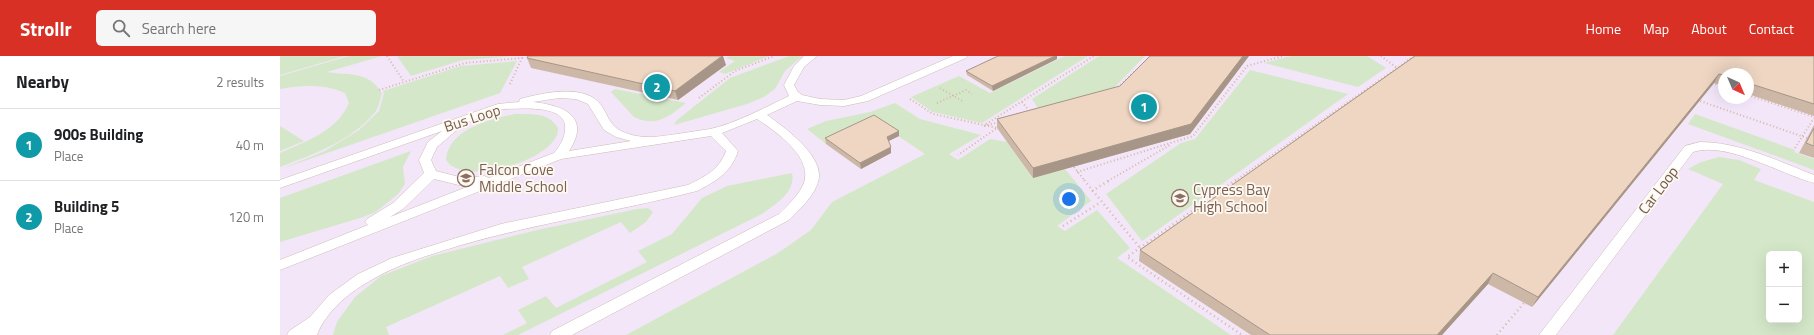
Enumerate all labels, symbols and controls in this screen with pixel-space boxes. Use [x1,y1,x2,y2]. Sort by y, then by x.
search box [96,10,376,46]
text: Strollr [20,14,72,43]
icon: search [110,17,132,39]
text: Search here [142,17,216,40]
text: Home [1586,18,1621,39]
text: Map [1643,18,1669,39]
text: About [1691,18,1727,39]
text: Contact [1749,18,1794,39]
north arrow [1718,68,1754,104]
text: Nearby [16,69,69,95]
text: 2 results [216,72,264,92]
pin: 2 [644,72,670,102]
pin: 1 [1131,92,1157,122]
street label: Bus Loop [441,98,503,138]
text: 900s Building [54,123,143,146]
text: 1 [25,135,33,155]
text: 40 m [236,135,264,155]
text: Place [54,146,83,166]
place label: Falcon Cove Middle School [479,158,567,198]
street label: Car Loop [1632,161,1684,219]
school or university icon: Falcon Cove Middle School [456,168,476,188]
place label: Cypress Bay High School [1193,178,1270,218]
school or university icon: Cypress Bay High School [1170,188,1190,208]
your location [1059,189,1079,209]
text: Building 5 [54,195,119,218]
text: 2 [25,207,33,227]
text: 120 m [228,207,264,227]
text: Place [54,218,83,238]
map controls [1766,251,1802,323]
button: + [1766,251,1802,287]
button: − [1766,287,1802,323]

